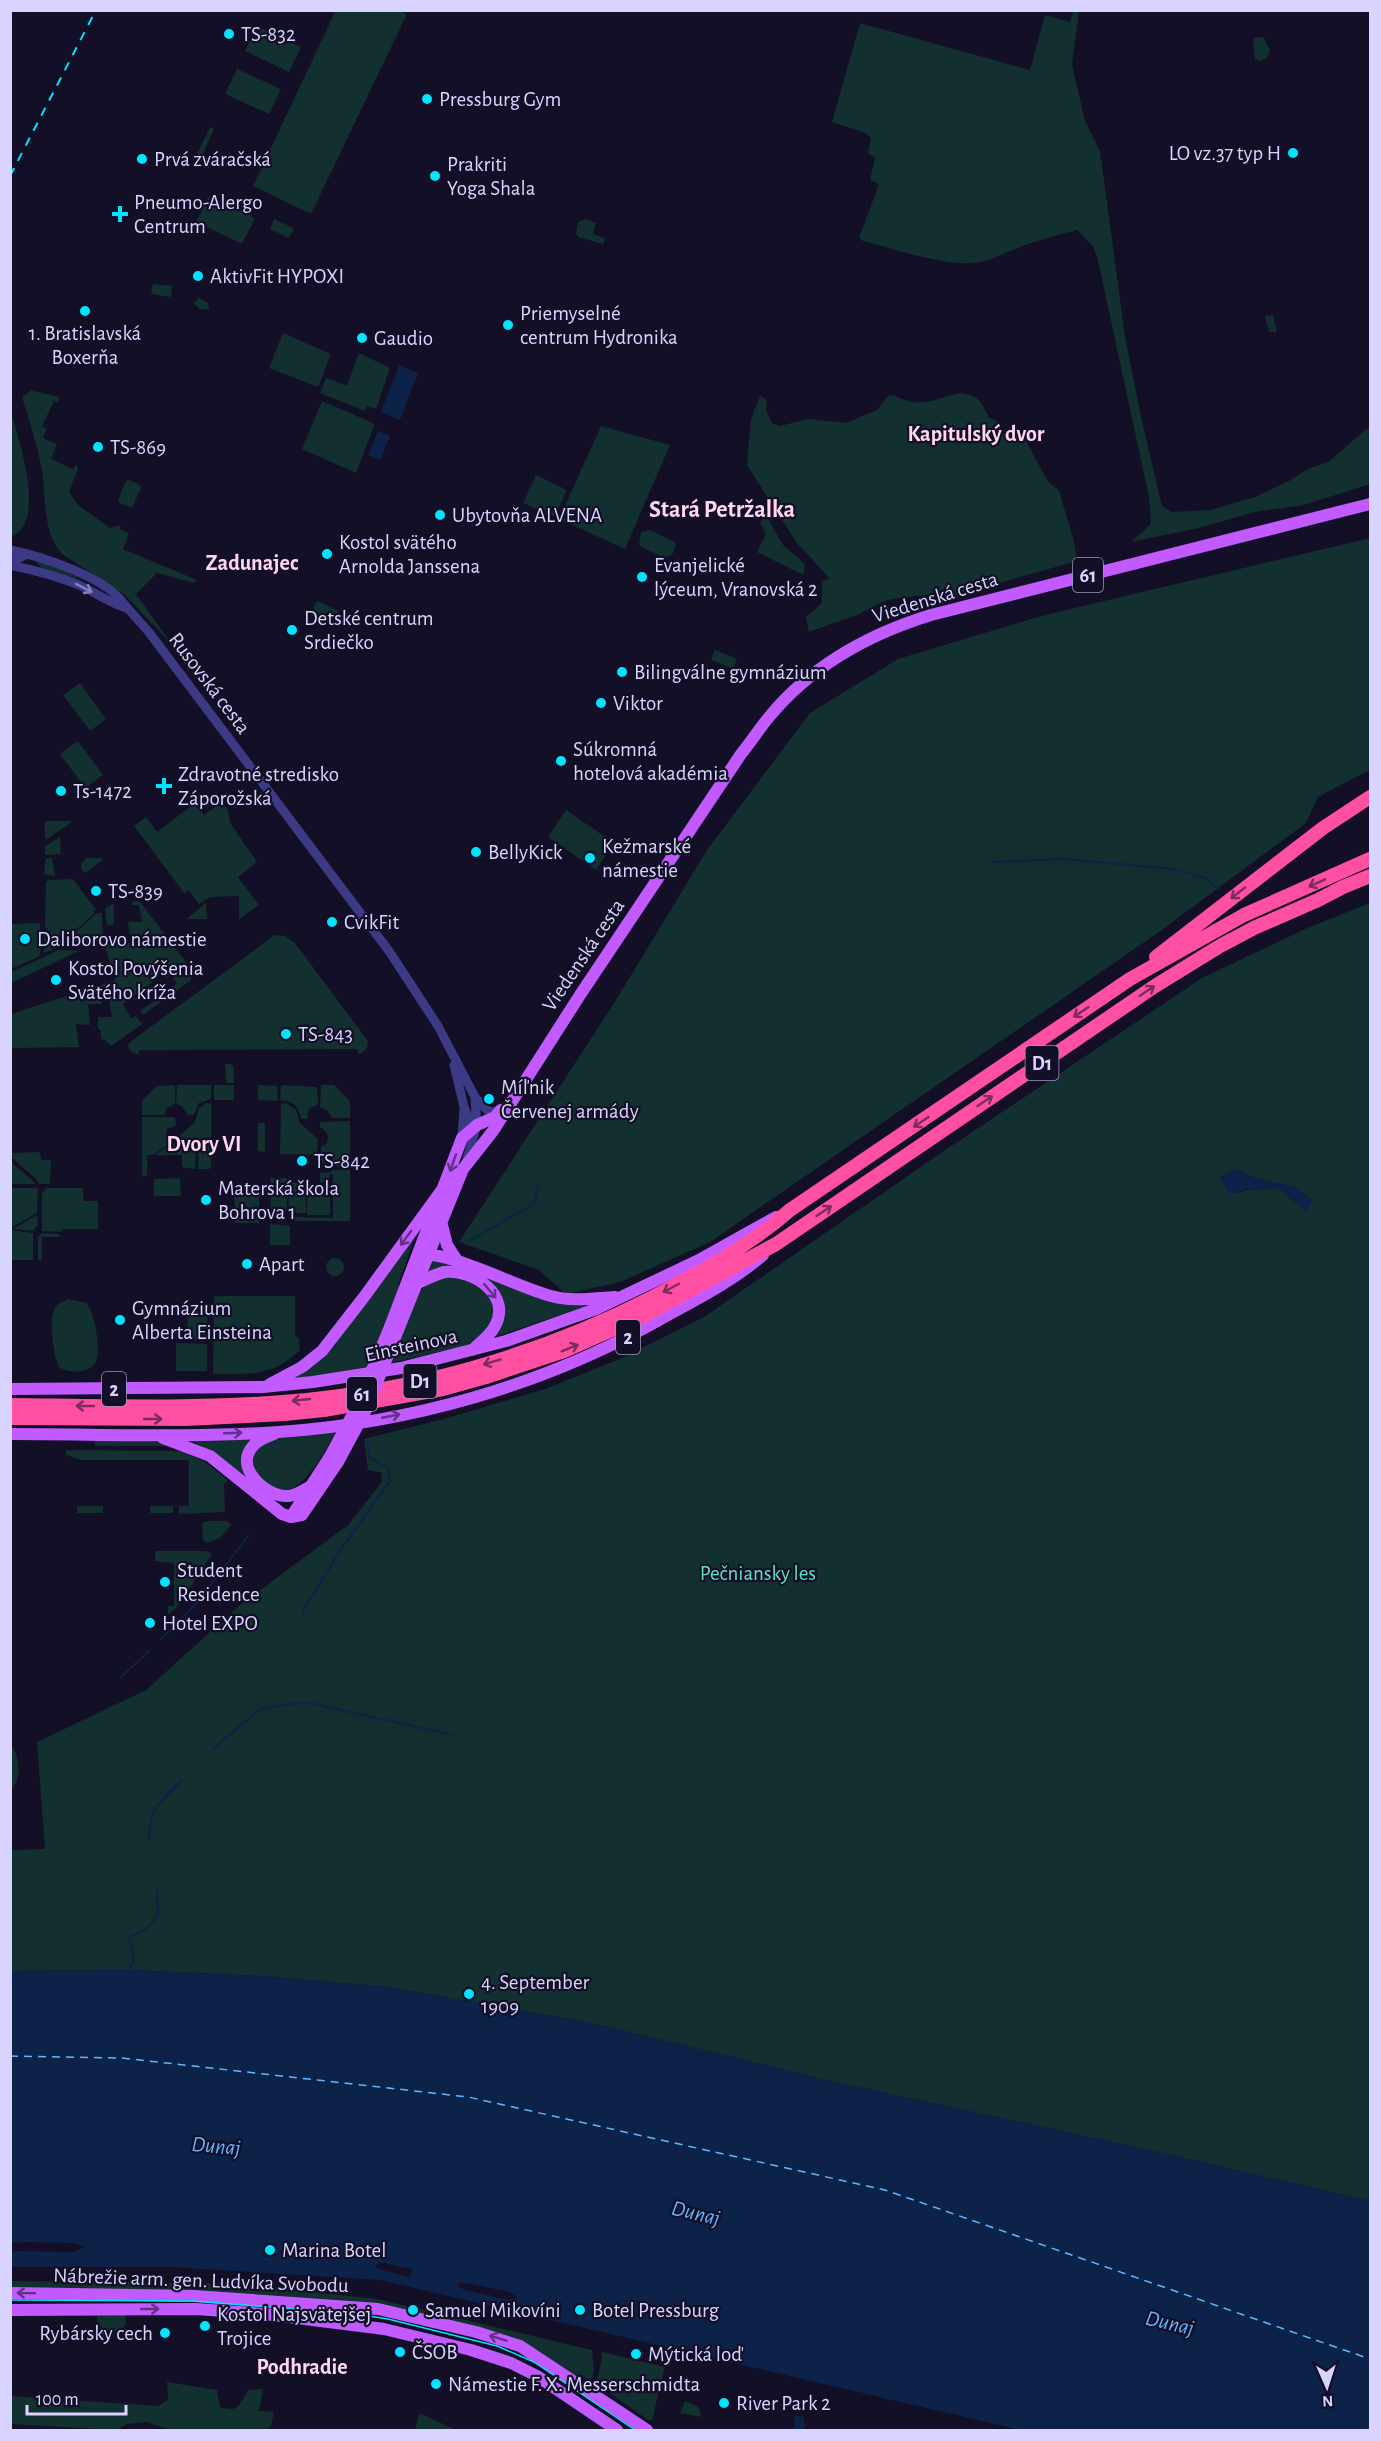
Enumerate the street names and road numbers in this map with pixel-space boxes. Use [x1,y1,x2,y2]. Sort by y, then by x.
road number: 61 [1073,558,1103,592]
street label: Viedenská cesta [870,568,1001,627]
street label: Rusovská cesta [165,629,254,738]
street label: Viedenská cesta [538,895,629,1015]
road number: D1 [1026,1046,1058,1080]
road number: 2 [616,1320,640,1354]
street label: Einsteinova [363,1325,460,1366]
road number: D1 [404,1364,436,1398]
road number: 2 [102,1372,126,1406]
road number: 61 [347,1377,377,1411]
street label: Nábrežie arm. gen. Ludvíka Svobodu [53,2265,349,2296]

